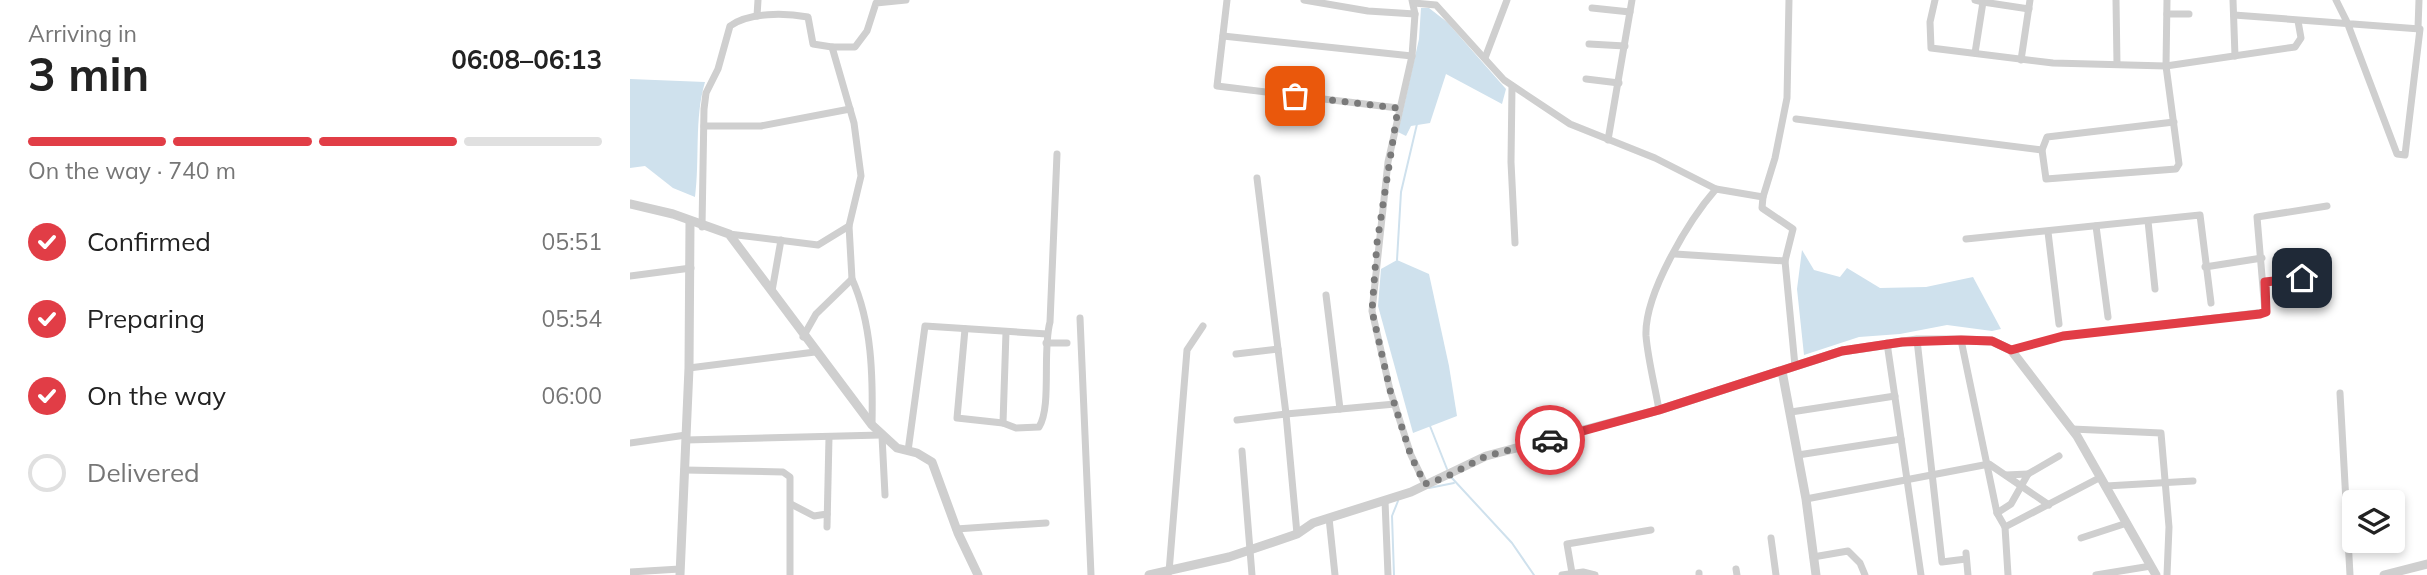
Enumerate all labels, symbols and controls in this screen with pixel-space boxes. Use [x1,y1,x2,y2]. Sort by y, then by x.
text: Arriving in [28,19,137,48]
text: 06:08–06:13 [451,43,602,76]
text: 3 min [28,45,149,103]
pin [1265,66,1325,126]
icon: bag [1276,77,1314,115]
text: On the way · 740 m [28,156,236,185]
icon: check [28,223,66,261]
text: Confirmed [87,225,211,258]
text: 05:51 [542,227,602,256]
pin [2272,248,2332,308]
icon: home [2283,259,2321,297]
icon: check [28,300,66,338]
text: Preparing [87,302,205,335]
text: 05:54 [542,304,602,333]
icon: check [28,377,66,415]
text: On the way [87,379,226,412]
text: 06:00 [542,381,602,410]
courier [1515,405,1585,475]
icon: car [1531,421,1569,459]
text: Delivered [87,456,200,489]
map controls [2342,490,2405,553]
button: layers [2342,490,2405,553]

